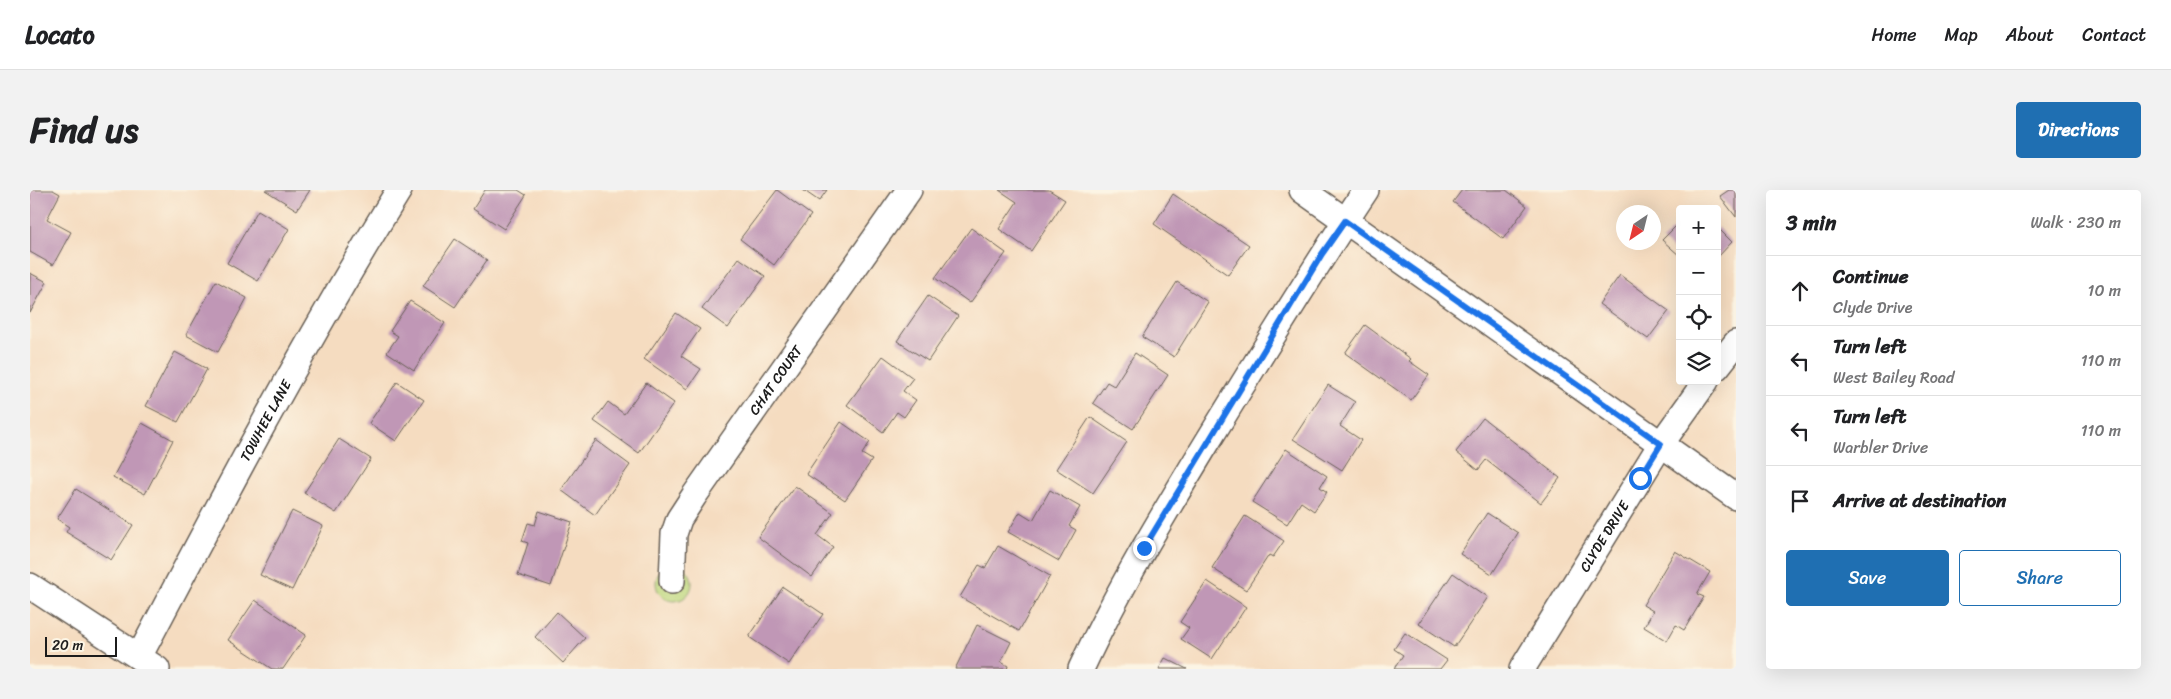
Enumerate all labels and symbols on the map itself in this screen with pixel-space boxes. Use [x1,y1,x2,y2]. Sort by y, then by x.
north arrow [1616,205,1661,250]
street label: CHAT COURT [742,339,809,420]
street label: TOWHEE LANE [233,374,299,466]
route start [1629,467,1652,490]
street label: CLYDE DRIVE [1572,495,1636,577]
route end [1133,537,1156,560]
scale bar [45,634,118,657]

